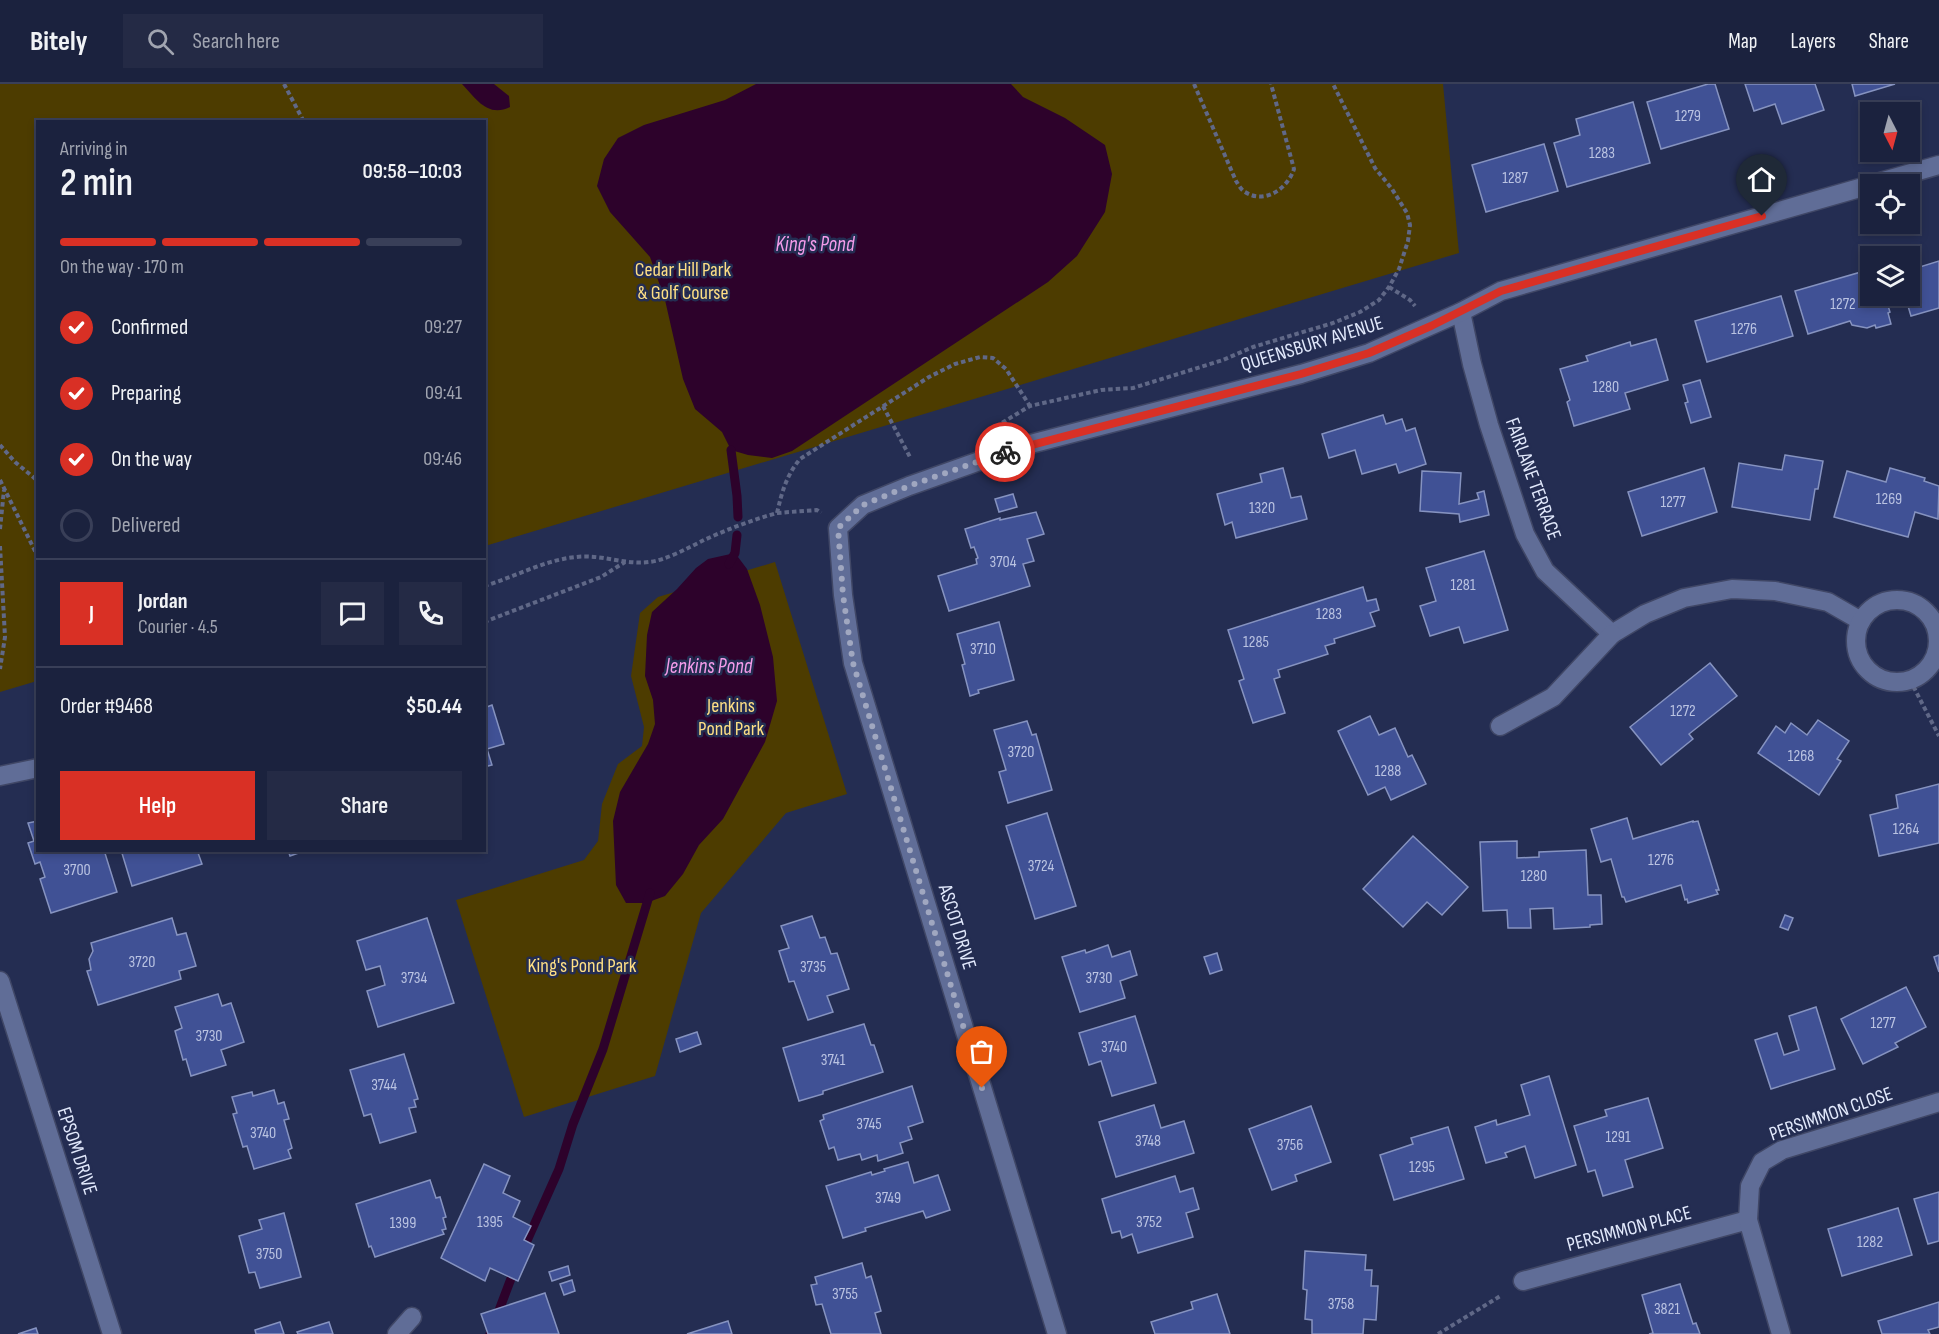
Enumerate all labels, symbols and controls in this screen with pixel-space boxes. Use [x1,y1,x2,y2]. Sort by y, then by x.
search box [123,14,543,68]
text: Bitely [30,25,87,58]
icon: search [144,25,177,58]
text: Search here [192,28,280,55]
text: Map [1728,29,1757,54]
text: Layers [1790,29,1836,54]
text: Share [1869,29,1909,54]
north arrow [1860,102,1920,162]
map controls [1860,102,1920,306]
house number: 1279 [1675,107,1701,126]
text: Arriving in [60,137,128,161]
house number: 1283 [1589,144,1615,163]
pin [1736,154,1787,216]
text: 09:58–10:03 [363,158,462,185]
text: 2 min [60,160,133,207]
icon: home [1745,163,1778,196]
house number: 1287 [1502,169,1528,188]
button: locate [1860,174,1920,234]
water label: King's Pond [776,232,856,257]
button: layers [1860,246,1920,306]
text: On the way · 170 m [60,255,184,279]
park label: Cedar Hill Park & Golf Course [635,258,731,305]
house number: 1272 [1830,295,1856,314]
icon: check [60,311,93,344]
street label: QUEENSBURY AVENUE [1238,311,1386,377]
text: Confirmed [111,314,188,341]
text: 09:27 [424,315,462,339]
house number: 1276 [1731,320,1757,339]
icon: check [60,377,93,410]
house number: 1280 [1593,378,1619,397]
text: Preparing [111,380,181,407]
text: 09:41 [425,381,462,405]
street label: FAIRLANE TERRACE [1500,415,1566,543]
courier [975,422,1035,482]
icon: bike [989,436,1022,469]
icon: check [60,443,93,476]
text: On the way [111,446,192,473]
text: 09:46 [423,447,462,471]
house number: 1269 [1876,490,1902,509]
house number: 1277 [1660,493,1686,512]
house number: 1320 [1249,499,1275,518]
text: Delivered [111,512,180,539]
house number: 3704 [990,553,1017,572]
house number: 1281 [1451,576,1476,595]
button: chat [321,582,384,645]
button: phone [399,582,462,645]
text: Jordan [138,588,187,615]
text: J [89,600,94,627]
house number: 1283 [1316,605,1342,624]
text: Courier · 4.5 [138,615,218,639]
house number: 1285 [1243,633,1269,652]
house number: 3710 [970,640,996,659]
water label: Jenkins Pond [664,654,754,679]
text: Order #9468 [60,693,153,720]
text: $50.44 [405,693,462,720]
park label: Jenkins Pond Park [698,694,764,741]
house number: 1272 [1670,702,1696,721]
house number: 3720 [1008,743,1034,762]
house number: 1268 [1788,747,1814,766]
house number: 1288 [1375,762,1401,781]
button: Help [60,771,255,840]
button: Share [267,771,462,840]
house number: 1264 [1893,820,1919,839]
house number: 1276 [1648,851,1674,870]
house number: 3724 [1028,857,1054,876]
house number: 3700 [63,861,91,880]
house number: 1280 [1521,867,1547,886]
street label: ASCOT DRIVE [932,881,981,973]
house number: 3720 [129,953,155,972]
park label: King's Pond Park [528,954,637,978]
house number: 3735 [800,958,826,977]
house number: 3734 [401,969,428,988]
house number: 3730 [1086,969,1112,988]
house number: 1277 [1870,1014,1896,1033]
pin [956,1026,1007,1088]
house number: 3730 [196,1027,222,1046]
icon: bag [965,1035,998,1068]
house number: 3740 [1101,1038,1127,1057]
house number: 3741 [821,1051,846,1070]
house number: 3744 [371,1076,397,1095]
street label: PERSIMMON CLOSE [1766,1082,1896,1146]
street label: EPSOM DRIVE [52,1104,102,1198]
house number: 3745 [856,1115,882,1134]
house number: 3740 [250,1124,276,1143]
house number: 1291 [1605,1128,1631,1147]
house number: 3748 [1135,1132,1161,1151]
house number: 3756 [1277,1136,1303,1155]
house number: 1295 [1409,1158,1435,1177]
house number: 3749 [875,1189,901,1208]
street label: PERSIMMON PLACE [1564,1201,1694,1257]
house number: 1395 [477,1213,503,1232]
house number: 3752 [1136,1213,1162,1232]
house number: 1399 [390,1214,416,1233]
house number: 1282 [1857,1233,1883,1252]
house number: 3750 [256,1245,282,1264]
house number: 3755 [832,1285,858,1304]
house number: 3758 [1328,1295,1354,1314]
house number: 3821 [1654,1300,1680,1319]

